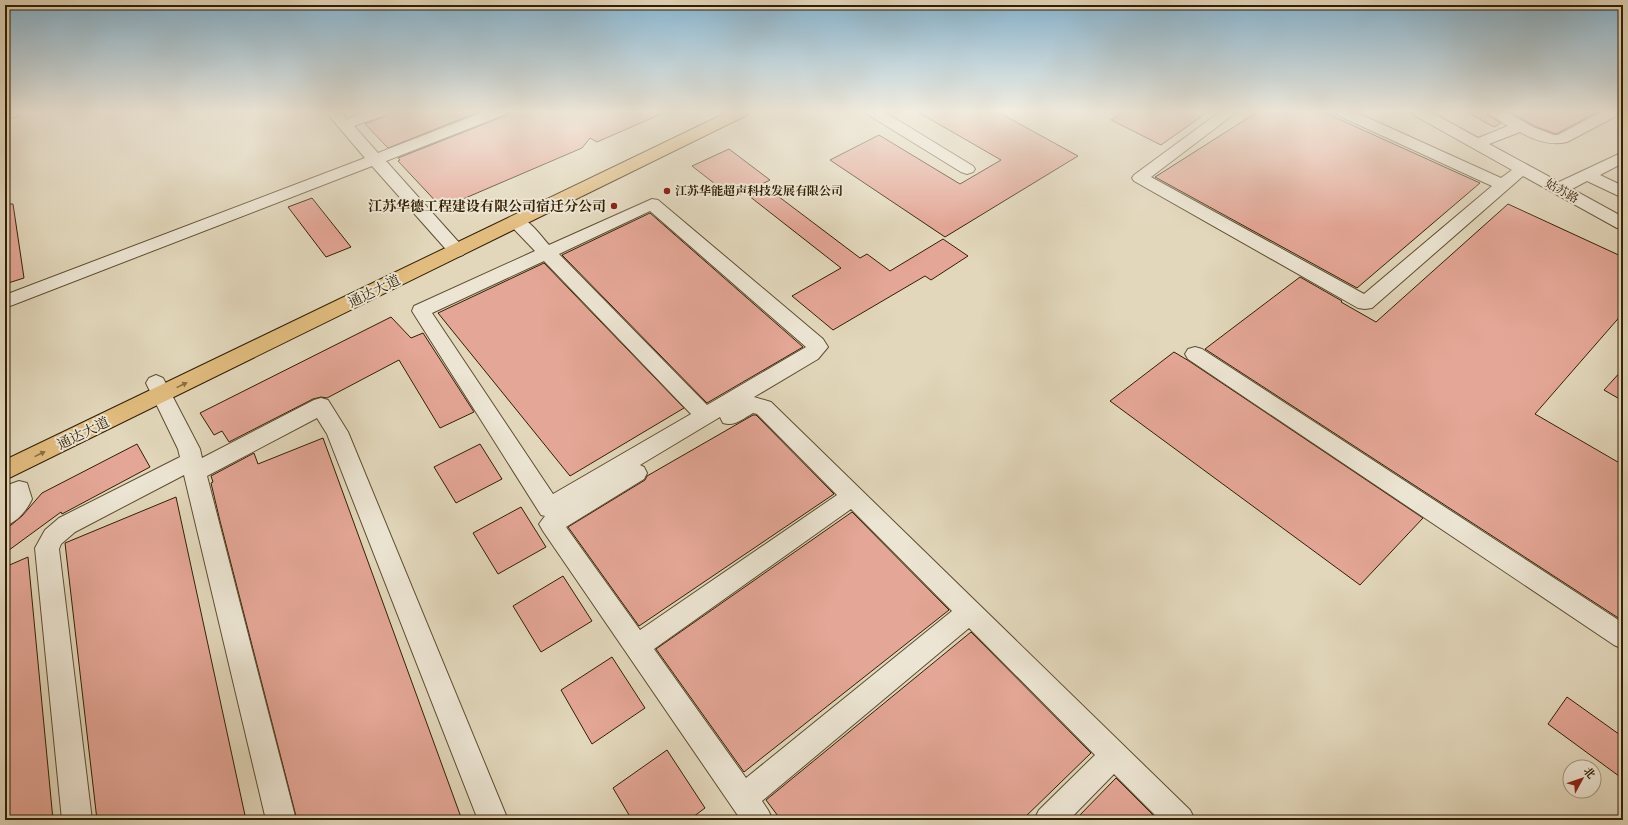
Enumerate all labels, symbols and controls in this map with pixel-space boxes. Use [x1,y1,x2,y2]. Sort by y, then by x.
street label: 姑苏路 [1543,176,1581,206]
place label: 江苏华能超声科技发展有限公司 [675,184,843,198]
marker: 江苏华能超声科技发展有限公司 [662,186,672,196]
place label: 江苏华德工程建设有限公司宿迁分公司 [368,198,606,215]
marker: 江苏华德工程建设有限公司宿迁分公司 [609,201,619,211]
street label: 通达大道 [345,272,403,311]
one-way arrow [176,382,188,388]
street label: 通达大道 [54,414,112,453]
one-way arrow [34,451,46,457]
north arrow [1562,759,1602,799]
text: 北 [1581,765,1598,781]

